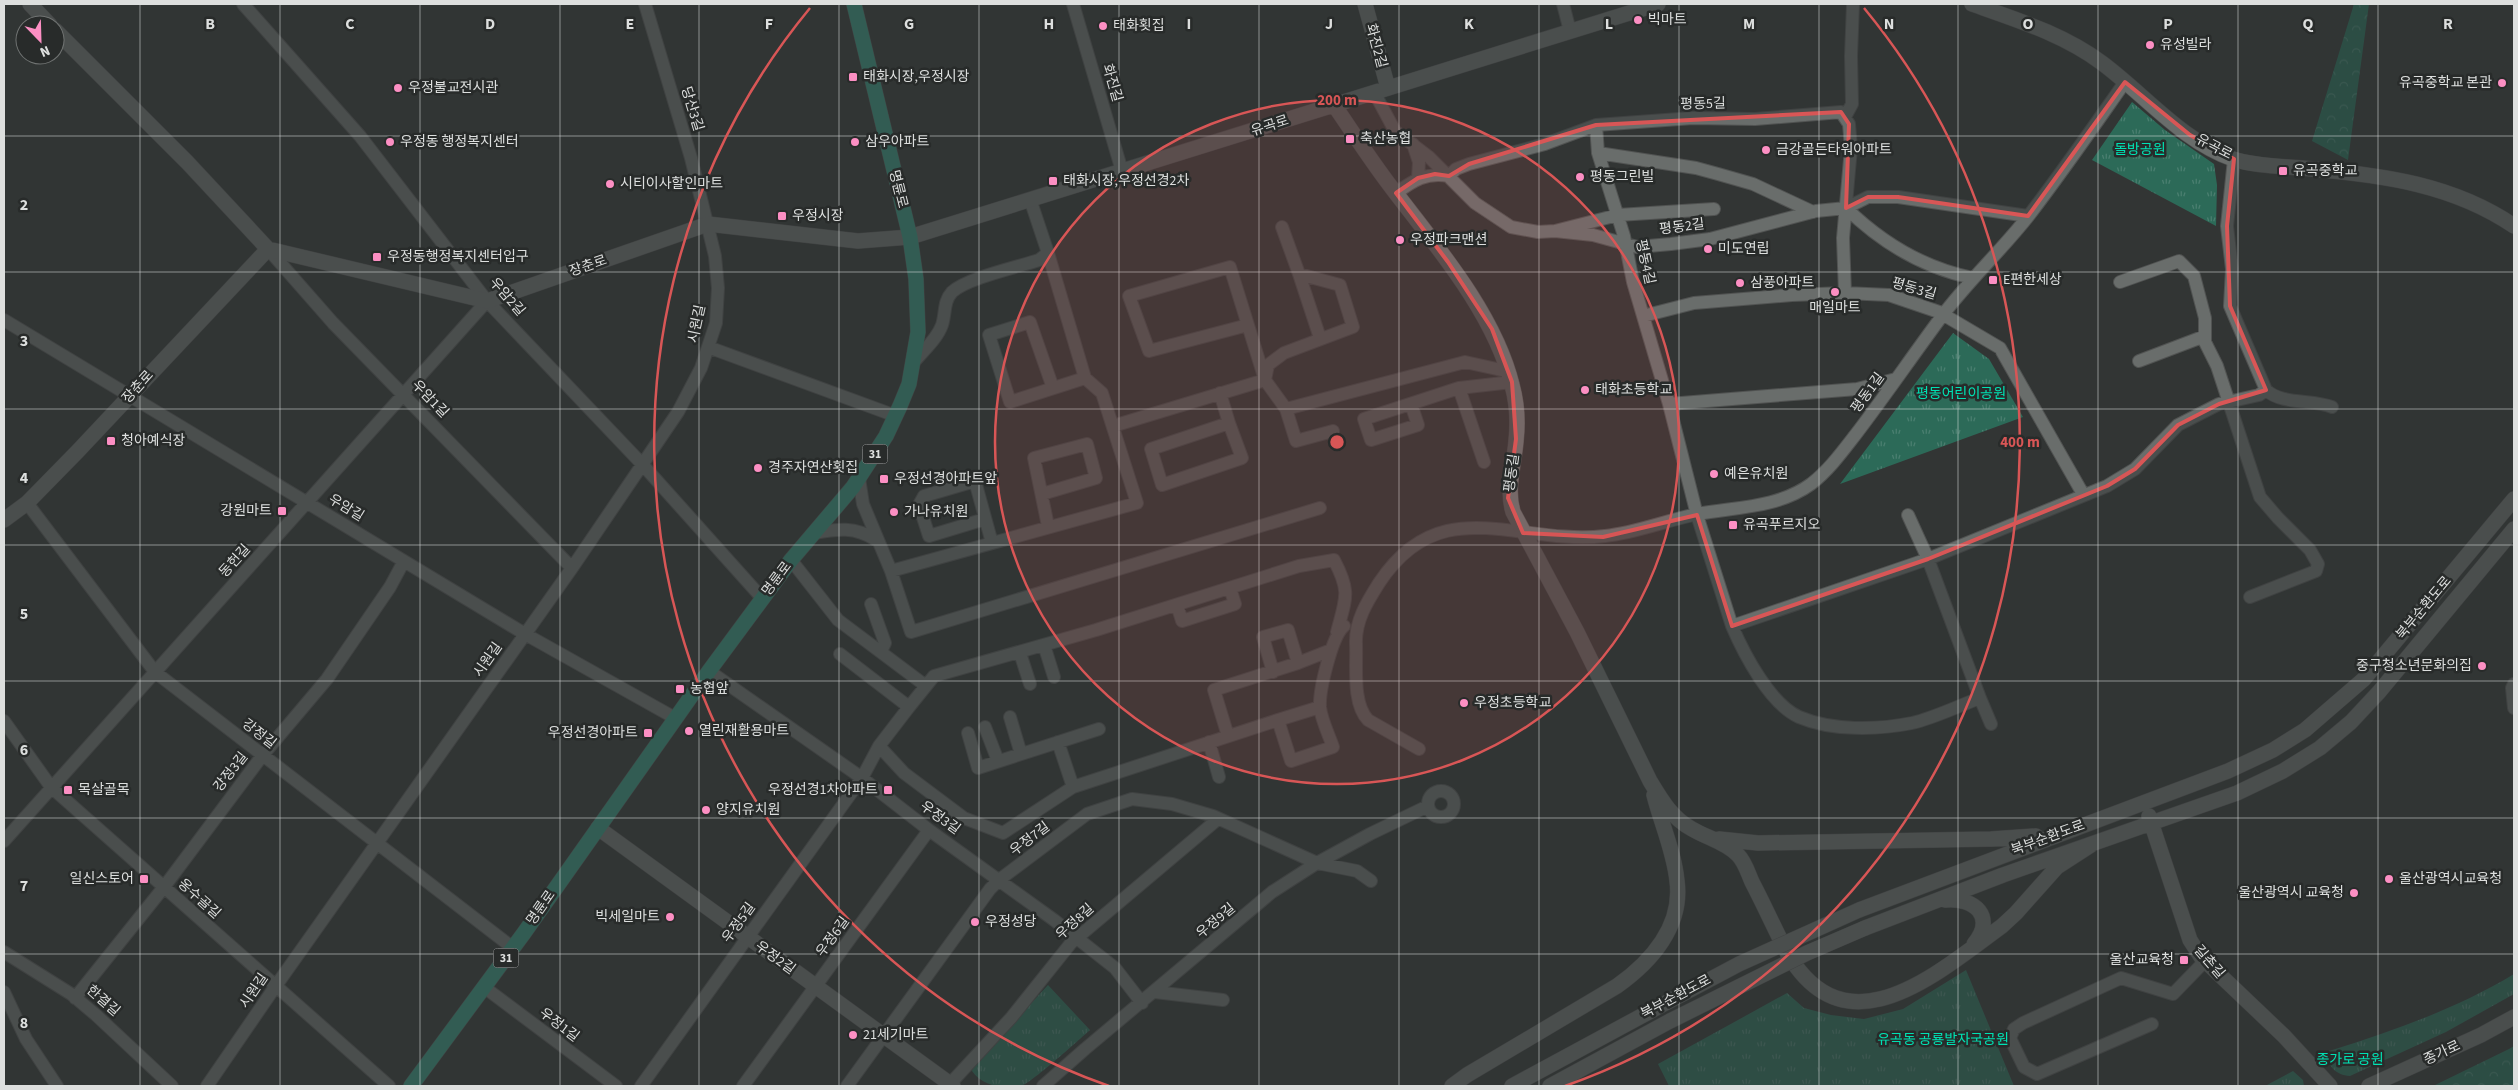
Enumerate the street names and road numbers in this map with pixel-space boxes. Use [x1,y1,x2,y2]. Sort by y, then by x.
street label: 화진2길 [1360,21,1392,71]
street label: 화진길 [1097,62,1127,104]
street label: 당산3길 [676,84,708,134]
street label: 평동5길 [1680,94,1726,114]
street label: 유곡로 [1249,110,1292,141]
street label: 유곡로 [2192,129,2236,165]
street label: 명륜로 [884,168,912,210]
street label: 평동2길 [1658,214,1706,240]
street label: 평동4길 [1630,238,1660,286]
street label: 장춘로 [566,250,610,282]
street label: 우암2길 [484,273,530,321]
street label: 평동3길 [1889,273,1939,305]
street label: 시원길 [683,303,711,345]
street label: 장춘로 [118,366,158,408]
street label: 평동1길 [1847,369,1889,417]
street label: 우암1길 [407,376,453,422]
road number: 31 [862,444,888,464]
street label: 평동길 [1499,452,1525,494]
street label: 우암길 [324,489,368,527]
street label: 동헌길 [215,540,255,582]
street label: 명륜로 [757,557,797,600]
street label: 북부순환도로 [2392,572,2457,644]
street label: 시원길 [469,638,507,682]
street label: 강정길 [238,714,280,754]
street label: 강정3길 [209,748,253,796]
street label: 우정3길 [916,797,964,839]
street label: 북부순환도로 [2008,815,2088,861]
street label: 우정7길 [1006,817,1054,861]
street label: 옹수골길 [173,874,225,924]
street label: 명륜로 [522,886,560,930]
street label: 우정5길 [718,899,760,947]
street label: 우정8길 [1051,899,1099,945]
street label: 우정9길 [1192,899,1240,943]
street label: 우정6길 [812,913,854,961]
street label: 우정2길 [751,937,799,979]
street label: 길촌길 [2189,941,2229,983]
road number: 31 [494,948,518,968]
street label: 시원길 [235,969,273,1013]
street label: 북부순환도로 [1637,970,1715,1024]
street label: 한결길 [82,981,124,1021]
street label: 우정1길 [535,1003,583,1047]
street label: 종가로 [2420,1036,2464,1070]

